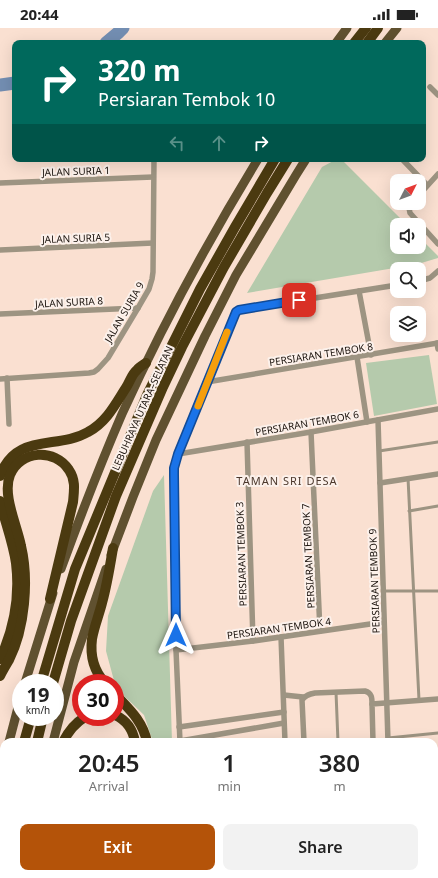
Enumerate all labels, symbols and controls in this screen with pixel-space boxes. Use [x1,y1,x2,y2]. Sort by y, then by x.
text: 20:44 [20,4,59,24]
text: 320 m [98,51,181,89]
icon: right [32,56,84,108]
text: Persiaran Tembok 10 [98,87,275,111]
icon: left [166,132,188,154]
icon: ahead [208,132,230,154]
icon: right [250,132,272,154]
street label: JALAN SURIA 1 [41,163,110,179]
north arrow [390,174,426,210]
map controls [390,174,426,342]
button: sound [390,218,426,254]
street label: JALAN SURIA 5 [41,230,111,246]
button: search [390,262,426,298]
street label: JALAN SURIA 9 [100,279,147,346]
pin [282,283,316,317]
icon: arrive [288,289,310,311]
street label: JALAN SURIA 8 [34,293,104,311]
button: layers [390,306,426,342]
street label: PERSIARAN TEMBOK 8 [268,339,374,369]
street label: LEBUHRAYA UTARA–SELATAN [108,343,176,473]
street label: PERSIARAN TEMBOK 6 [254,407,360,439]
district label: TAMAN SRI DESA [236,473,338,488]
street label: PERSIARAN TEMBOK 3 [232,501,250,607]
street label: PERSIARAN TEMBOK 7 [298,503,318,609]
street label: PERSIARAN TEMBOK 9 [365,528,383,634]
position arrow [155,614,197,656]
street label: PERSIARAN TEMBOK 4 [226,614,332,642]
speed limit sign: 30 [72,674,124,726]
text: 19 [27,681,49,708]
text: km/h [26,703,50,717]
text: 20:45 [78,746,139,779]
text: 1 [222,746,236,779]
text: 380 [319,746,360,779]
text: Arrival [89,777,129,795]
text: min [217,777,241,795]
text: m [333,777,346,795]
button: Exit [20,824,215,870]
button: Share [223,824,418,870]

